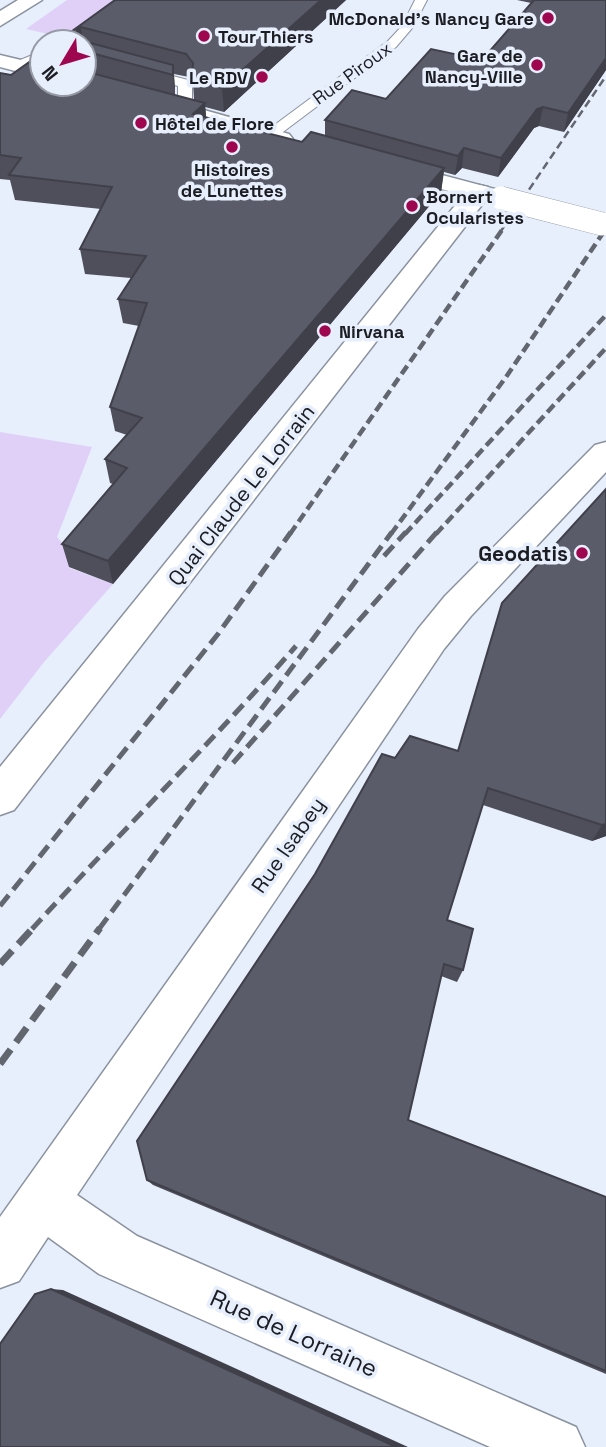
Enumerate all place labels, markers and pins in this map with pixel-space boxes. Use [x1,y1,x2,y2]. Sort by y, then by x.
place label: McDonald's Nancy Gare [328,7,534,30]
marker: McDonald's Nancy Gare [540,10,556,26]
place label: Tour Thiers [218,25,313,48]
marker: Tour Thiers [196,28,212,44]
place label: Gare de Nancy-Ville [425,44,523,88]
marker: Gare de Nancy-Ville [529,57,545,73]
place label: Le RDV [189,66,248,89]
marker: Le RDV [254,69,270,85]
place label: Hôtel de Flore [155,112,274,135]
marker: Hôtel de Flore [133,115,149,131]
marker: Histoires de Lunettes [224,139,240,155]
place label: Histoires de Lunettes [181,158,283,202]
place label: Bornert Ocularistes [426,185,524,229]
marker: Bornert Ocularistes [404,198,420,214]
place label: Nirvana [339,320,405,343]
marker: Nirvana [317,323,333,339]
place label: Geodatis [478,540,568,567]
marker: Geodatis [574,545,590,561]

